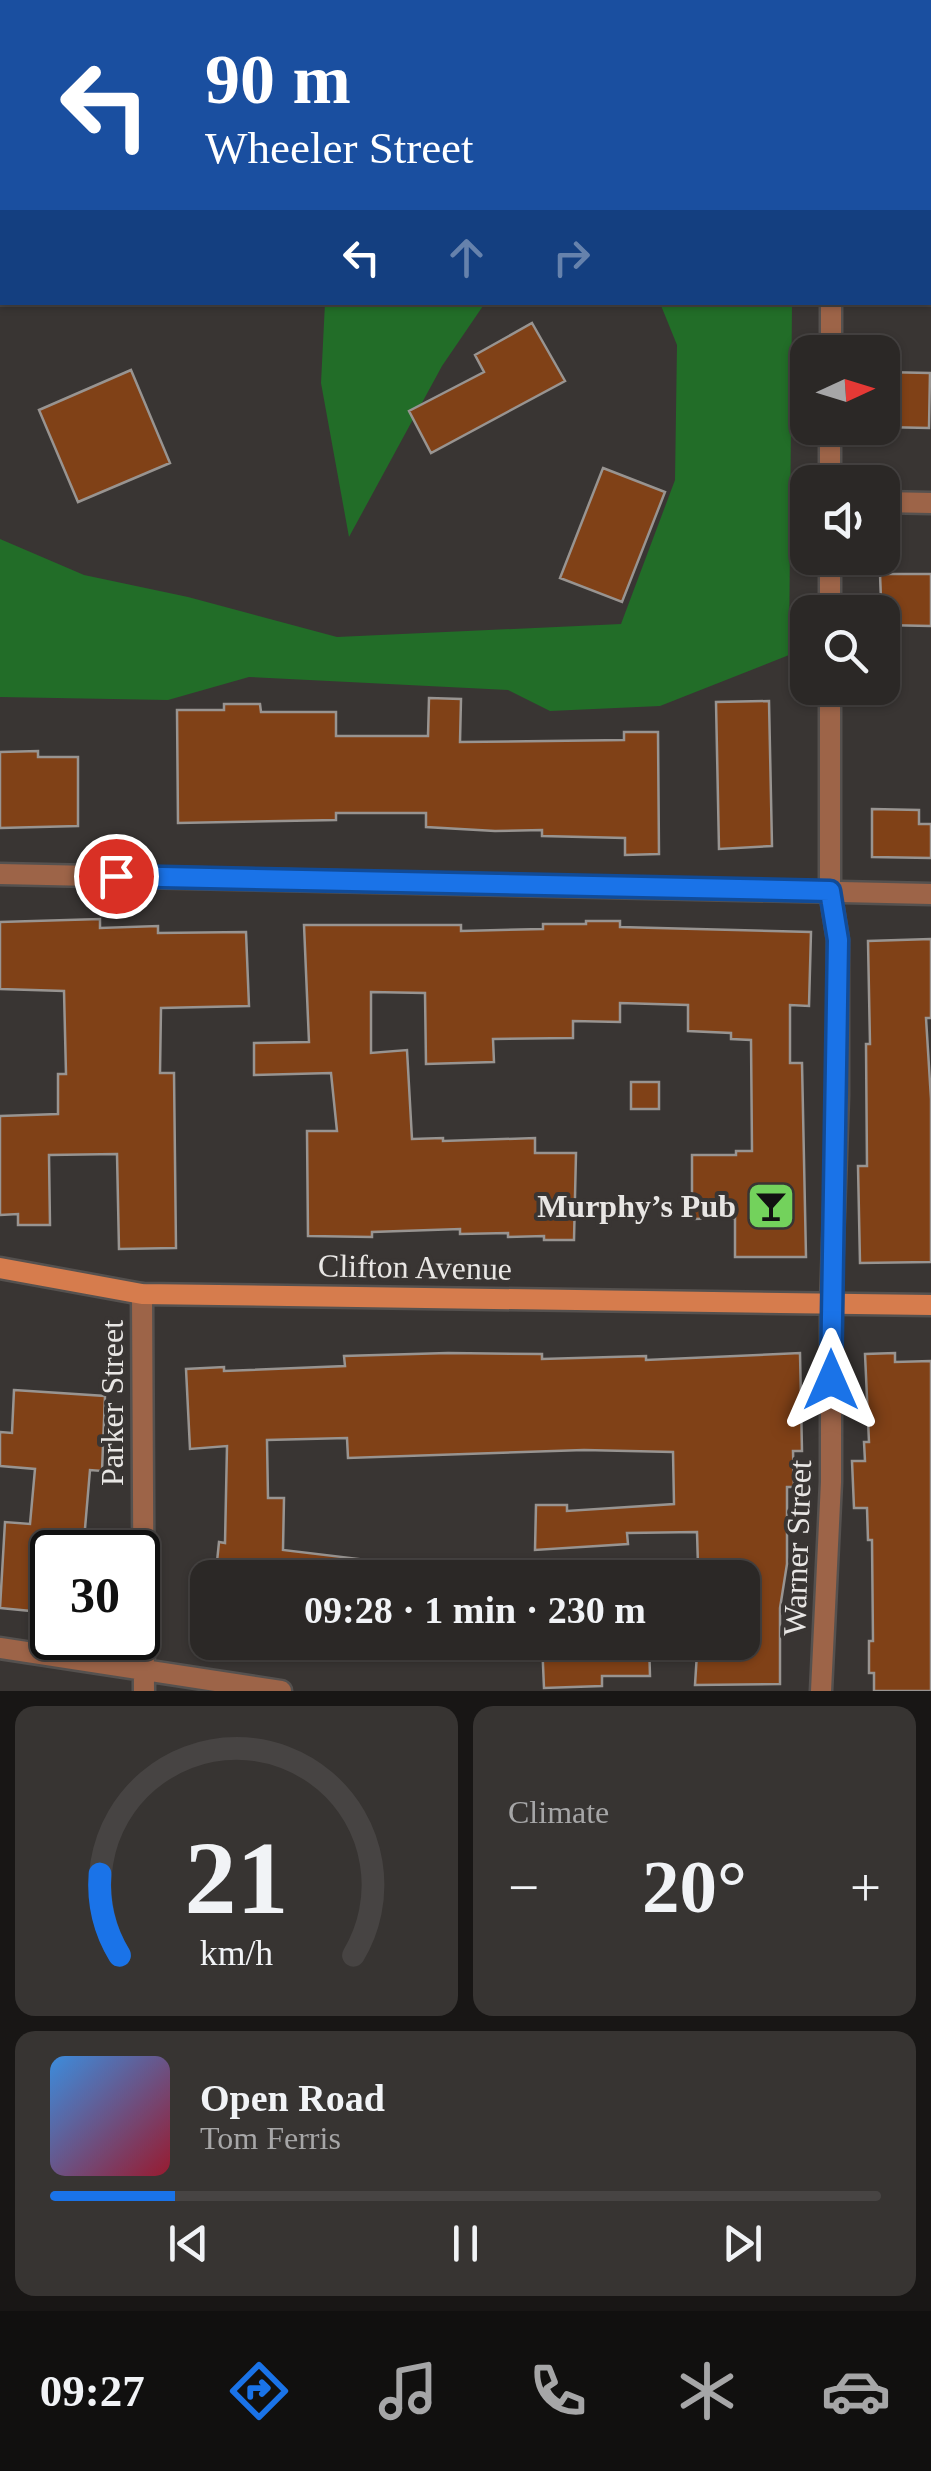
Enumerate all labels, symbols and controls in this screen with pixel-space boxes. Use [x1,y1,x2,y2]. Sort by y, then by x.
icon: left [40,40,170,170]
text: 90 m [205,41,351,118]
text: Wheeler Street [205,123,474,173]
icon: left [334,230,389,285]
icon: ahead [439,230,494,285]
icon: right [544,230,599,285]
north arrow [790,335,900,445]
map controls [790,335,900,705]
button: sound [790,465,900,575]
button: search [790,595,900,705]
pin [74,834,159,919]
icon: arrive [89,849,144,904]
bar icon: Murphy’s Pub [745,1180,797,1232]
place label: Murphy’s Pub [537,1188,736,1224]
street label: Clifton Avenue [318,1247,512,1287]
street label: Parker Street [94,1320,130,1486]
position arrow [779,1328,883,1432]
street label: Warner Street [776,1459,818,1637]
speed limit sign: 30 [30,1530,160,1660]
text: 09:28 · 1 min · 230 m [304,1589,646,1631]
text: Climate [508,1794,609,1830]
text: 21 [185,1820,289,1935]
text: 20° [642,1845,747,1928]
text: − [508,1857,539,1918]
text: + [850,1857,881,1918]
text: km/h [200,1933,273,1973]
text: Open Road [200,2077,385,2119]
text: Tom Ferris [200,2120,341,2156]
icon: previous [161,2216,216,2271]
icon: pause [438,2216,493,2271]
icon: next [715,2216,770,2271]
icon: directions [224,2356,294,2426]
icon: music [373,2356,443,2426]
icon: phone [523,2356,593,2426]
icon: climate [672,2356,742,2426]
icon: car [821,2356,891,2426]
text: 09:27 [40,2366,145,2416]

